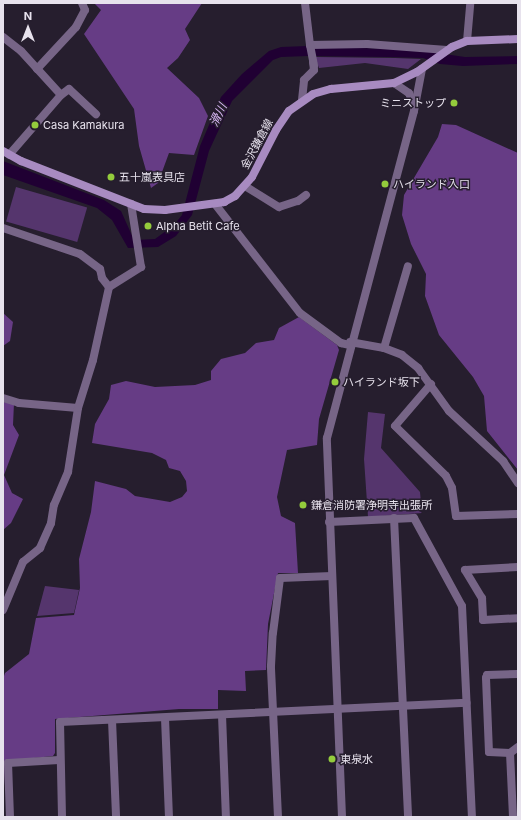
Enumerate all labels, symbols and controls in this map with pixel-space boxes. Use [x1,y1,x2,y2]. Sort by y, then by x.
north arrow [8,8,48,48]
text: N [24,9,32,23]
place label: ミニストップ [380,96,446,110]
marker: ミニストップ [449,98,459,108]
water label: 滑川 [206,101,230,129]
street label: 金沢鎌倉線 [238,117,276,171]
place label: Casa Kamakura [43,118,125,132]
marker: Casa Kamakura [30,120,40,130]
place label: 五十嵐表具店 [119,170,185,184]
marker: 五十嵐表具店 [106,172,116,182]
place label: ハイランド入口 [393,177,470,191]
marker: ハイランド入口 [380,179,390,189]
place label: Alpha Betit Cafe [156,219,240,233]
marker: Alpha Betit Cafe [143,221,153,231]
place label: ハイランド坂下 [343,375,420,389]
marker: ハイランド坂下 [330,377,340,387]
place label: 鎌倉消防署浄明寺出張所 [311,498,432,512]
marker: 鎌倉消防署浄明寺出張所 [298,500,308,510]
place label: 東泉水 [340,752,373,766]
marker: 東泉水 [327,754,337,764]

